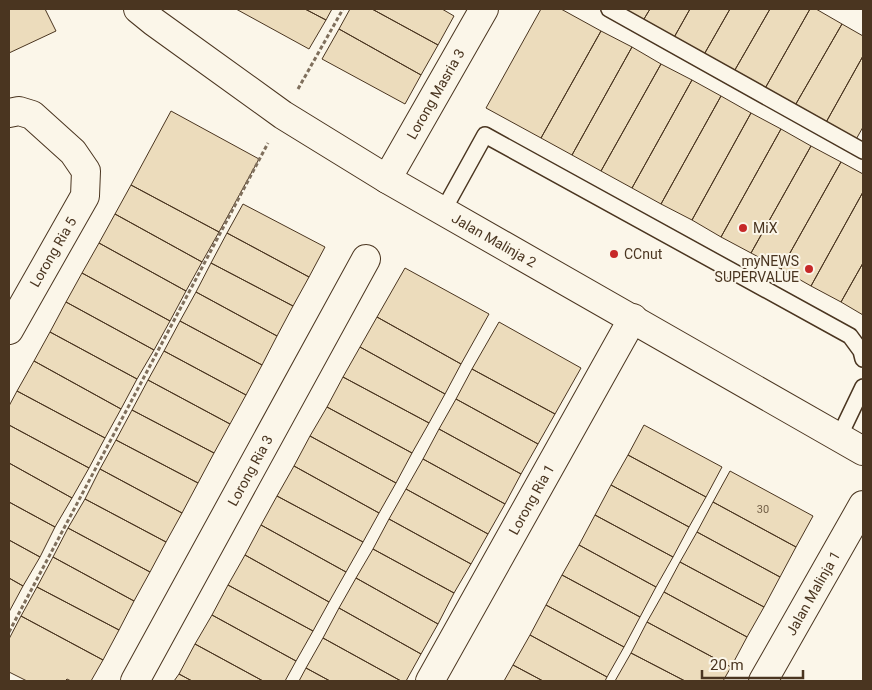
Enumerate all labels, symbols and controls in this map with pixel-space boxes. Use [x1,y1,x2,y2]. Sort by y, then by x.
street label: Lorong Masria 3 [403,46,468,142]
street label: Jalan Malinja 2 [449,210,539,271]
street label: Lorong Ria 5 [27,214,80,290]
place label: MiX [753,220,778,236]
marker: MiX [737,222,749,234]
place label: CCnut [624,246,663,262]
marker: CCnut [608,248,620,260]
place label: myNEWS SUPERVALUE [715,253,799,285]
marker: myNEWS SUPERVALUE [803,263,815,275]
street label: Lorong Ria 3 [224,432,276,509]
street label: Lorong Ria 1 [505,461,558,538]
house number: 30 [757,503,769,516]
street label: Jalan Malinja 1 [783,548,843,638]
scale bar [702,648,803,680]
text: 20 m [710,656,744,674]

